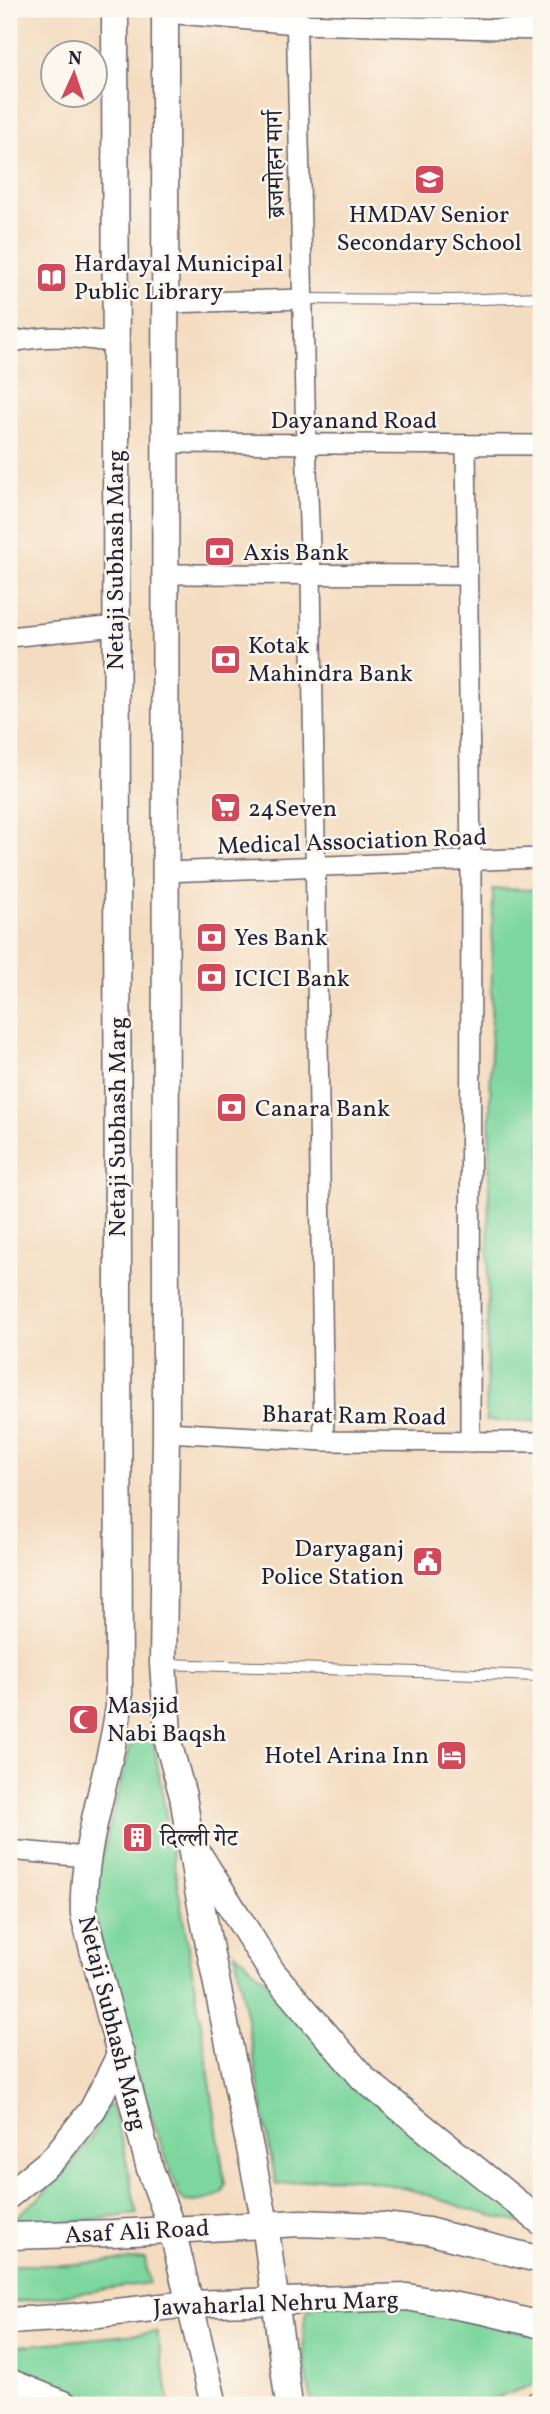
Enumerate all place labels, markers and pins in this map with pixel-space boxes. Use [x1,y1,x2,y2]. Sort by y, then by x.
school or university icon: HMDAV Senior Secondary School [412,163,446,197]
place label: HMDAV Senior Secondary School [336,199,522,261]
place label: Hardayal Municipal Public Library [74,248,284,310]
library icon: Hardayal Municipal Public Library [34,260,68,294]
bank icon: Axis Bank [203,535,237,569]
place label: Axis Bank [243,537,349,571]
place label: Kotak Mahindra Bank [248,630,413,692]
bank icon: Kotak Mahindra Bank [208,642,242,676]
supermarket icon: 24Seven [208,791,242,825]
place label: 24Seven [248,793,337,827]
bank icon: Yes Bank [194,920,228,954]
place label: Yes Bank [234,922,328,956]
bank icon: ICICI Bank [194,961,228,995]
place label: ICICI Bank [234,963,350,997]
bank icon: Canara Bank [215,1091,249,1125]
place label: Canara Bank [255,1093,390,1127]
place label: Daryaganj Police Station [261,1533,404,1595]
public building icon: Daryaganj Police Station [410,1545,444,1579]
place label: Masjid Nabi Baqsh [107,1690,227,1752]
mosque icon: Masjid Nabi Baqsh [67,1702,101,1736]
hotel icon: Hotel Arina Inn [435,1738,469,1772]
place label: Hotel Arina Inn [264,1740,429,1774]
building icon: दिल्ली गेट [120,1821,154,1855]
place label: दिल्ली गेट [159,1823,240,1857]

